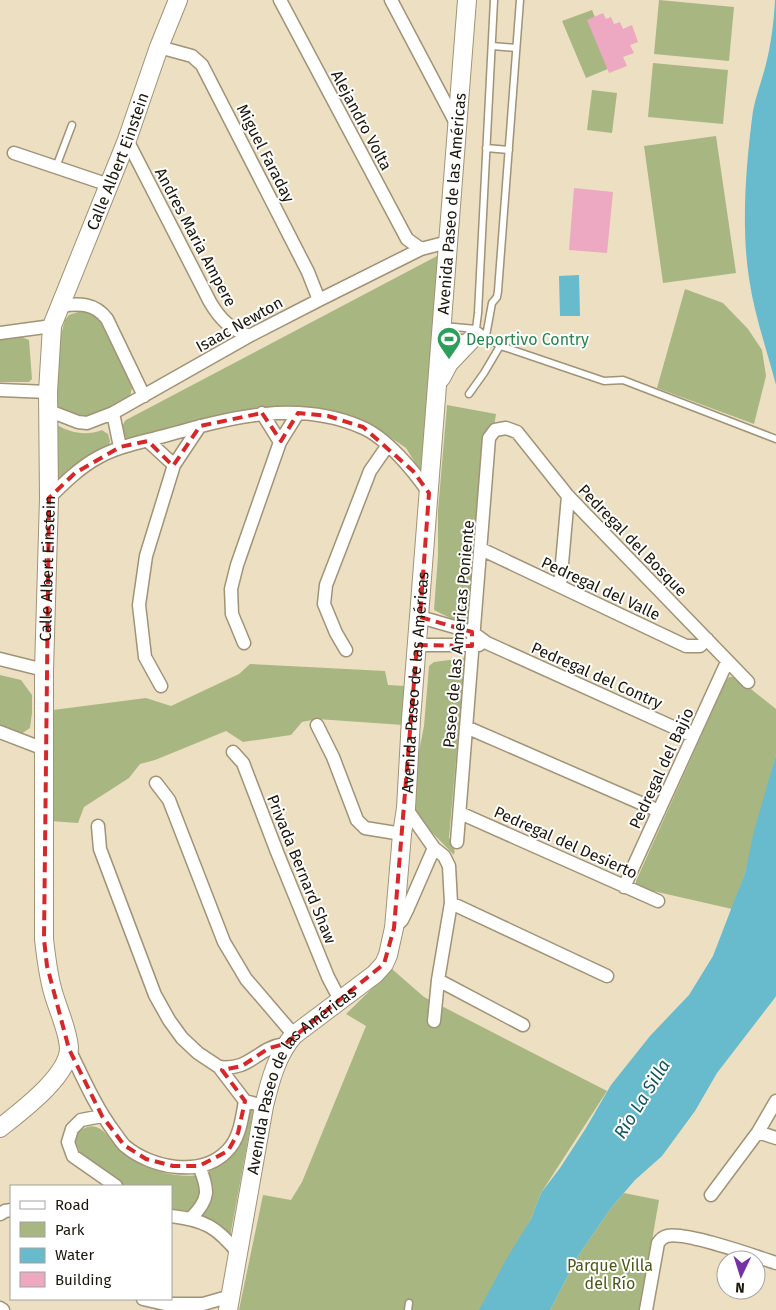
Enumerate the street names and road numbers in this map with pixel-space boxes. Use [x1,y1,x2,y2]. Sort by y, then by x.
street label: Alejandro Volta [327,67,396,174]
street label: Calle Albert Einstein [83,90,153,233]
street label: Avenida Paseo de las Américas [434,92,470,315]
street label: Miguel Faraday [233,101,299,206]
street label: Andres Maria Ampere [151,165,240,310]
street label: Isaac Newton [192,293,286,356]
street label: Pedregal del Bosque [574,480,691,600]
street label: Calle Albert Einstein [36,495,59,642]
street label: Paseo de las Americas Poniente [439,519,478,749]
street label: Pedregal del Valle [538,553,663,624]
street label: Avenida Paseo de las Américas [398,571,432,794]
street label: Pedregal del Contry [528,638,665,713]
street label: Pedregal del Bajío [625,705,698,832]
street label: Privada Bernard Shaw [263,792,340,947]
street label: Pedregal del Desierto [491,802,640,883]
street label: Avenida Paseo de las Américas [243,983,360,1176]

